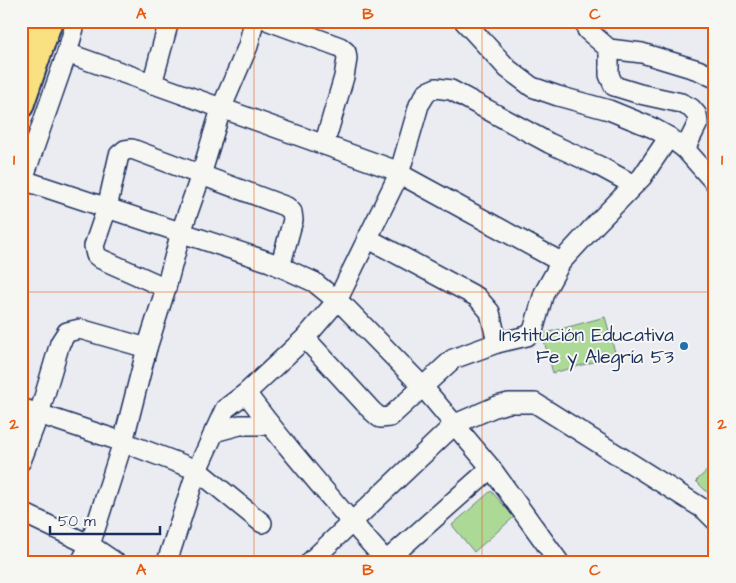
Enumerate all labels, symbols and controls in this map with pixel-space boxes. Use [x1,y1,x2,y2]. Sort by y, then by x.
text: A [136,3,147,25]
text: B [362,3,374,25]
text: C [589,3,601,25]
text: 1 [13,149,16,171]
text: 1 [721,149,724,171]
place label: Institución Educativa Fe y Alegría 53 [499,322,674,372]
marker: Institución Educativa Fe y Alegría 53 [678,340,690,352]
text: 2 [8,413,19,435]
text: 2 [716,413,727,435]
scale bar [50,503,160,535]
text: 50 m [58,511,96,532]
text: A [136,559,147,581]
text: B [362,559,374,581]
text: C [589,559,601,581]

